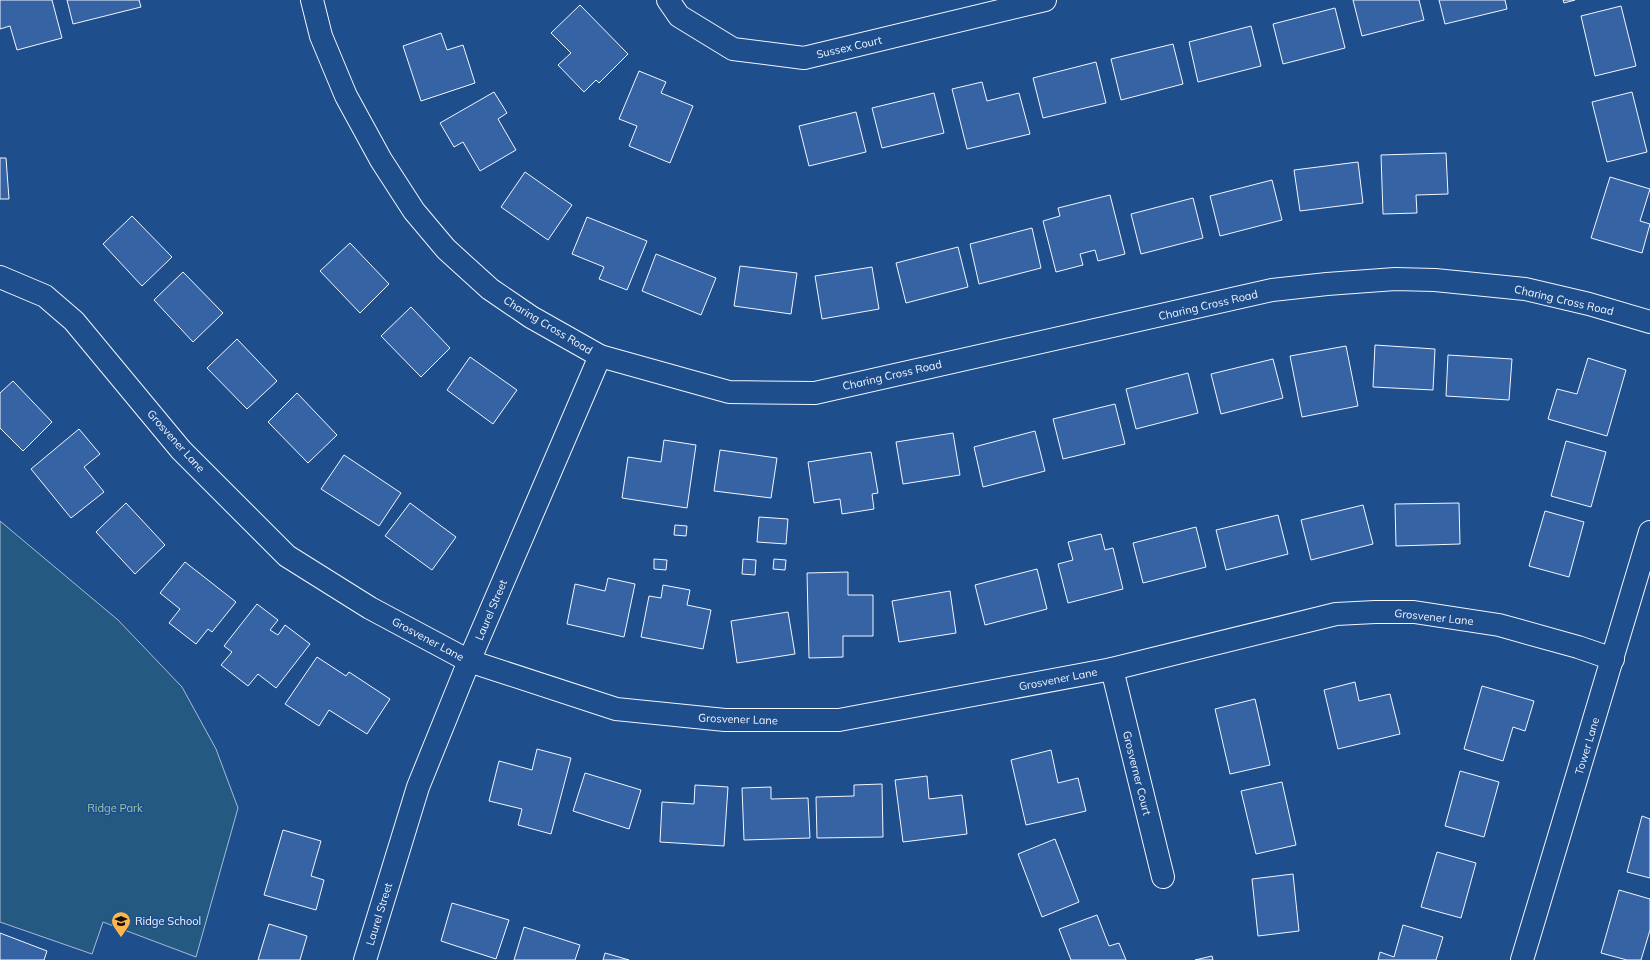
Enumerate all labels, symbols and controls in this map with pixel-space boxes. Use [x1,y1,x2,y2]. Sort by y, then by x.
street label: Sussex Court [815,33,883,61]
street label: Charing Cross Road [1513,282,1615,318]
street label: Charing Cross Road [1157,287,1259,323]
street label: Charing Cross Road [501,293,595,357]
street label: Charing Cross Road [841,357,943,393]
street label: Grosvener Lane [144,407,208,475]
street label: Laurel Street [472,577,510,643]
street label: Grosvener Lane [1394,606,1474,628]
street label: Grosvener Lane [390,614,466,664]
street label: Grosvener Lane [1018,665,1098,693]
street label: Grosvener Lane [698,711,778,727]
street label: Tower Lane [1572,716,1602,776]
street label: Grosverner Court [1120,729,1154,817]
park label: Ridge Park [87,801,143,815]
street label: Laurel Street [363,881,395,947]
school or university icon: Ridge School [110,910,132,938]
place label: Ridge School [135,914,201,928]

